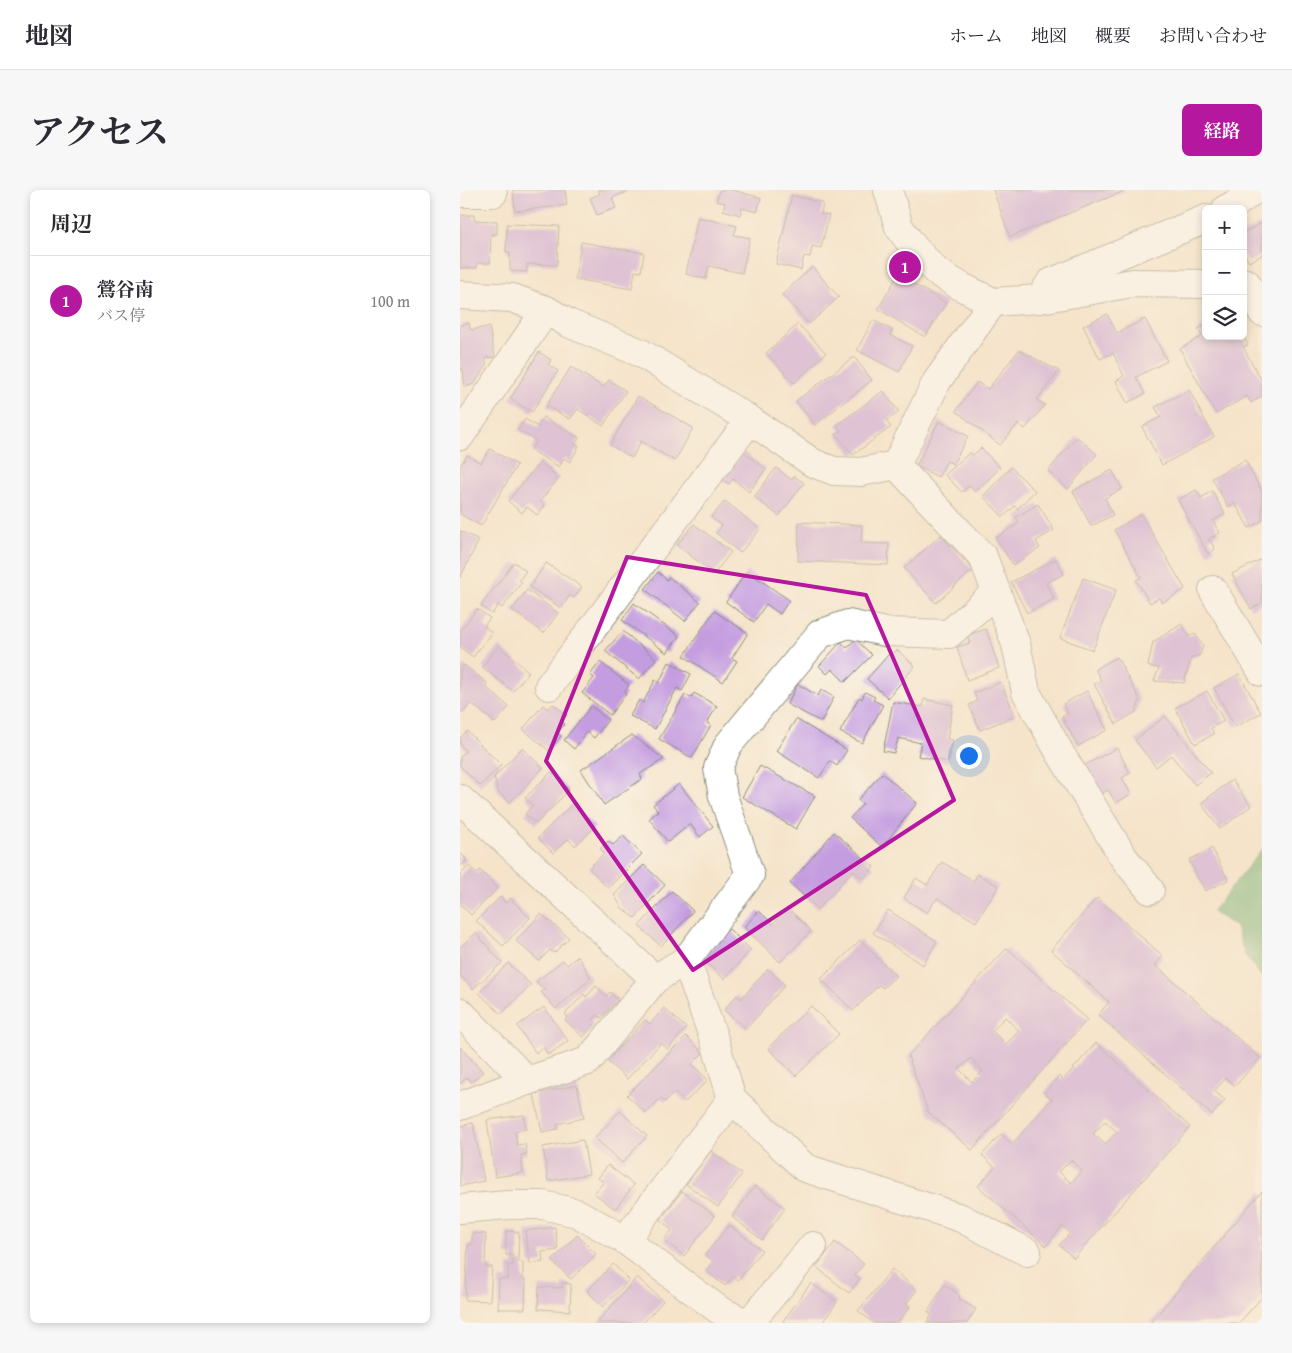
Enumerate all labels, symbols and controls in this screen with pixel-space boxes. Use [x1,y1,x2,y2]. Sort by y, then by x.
text: 地図 [25,18,73,53]
text: ホーム [949,22,1003,49]
text: 地図 [1031,22,1067,49]
text: 概要 [1095,22,1131,49]
text: お問い合わせ [1159,22,1267,49]
button: 経路 [1182,104,1262,156]
text: アクセス [30,106,169,157]
map controls [1202,205,1247,340]
button: + [1202,205,1247,250]
text: 周辺 [50,208,92,239]
pin: 1 [889,248,921,286]
button: − [1202,250,1247,295]
text: 鶯谷南 [97,275,154,303]
text: 1 [62,289,70,313]
text: 100 m [370,289,410,313]
button: layers [1202,295,1247,340]
text: バス停 [97,303,145,327]
your location [956,743,982,769]

